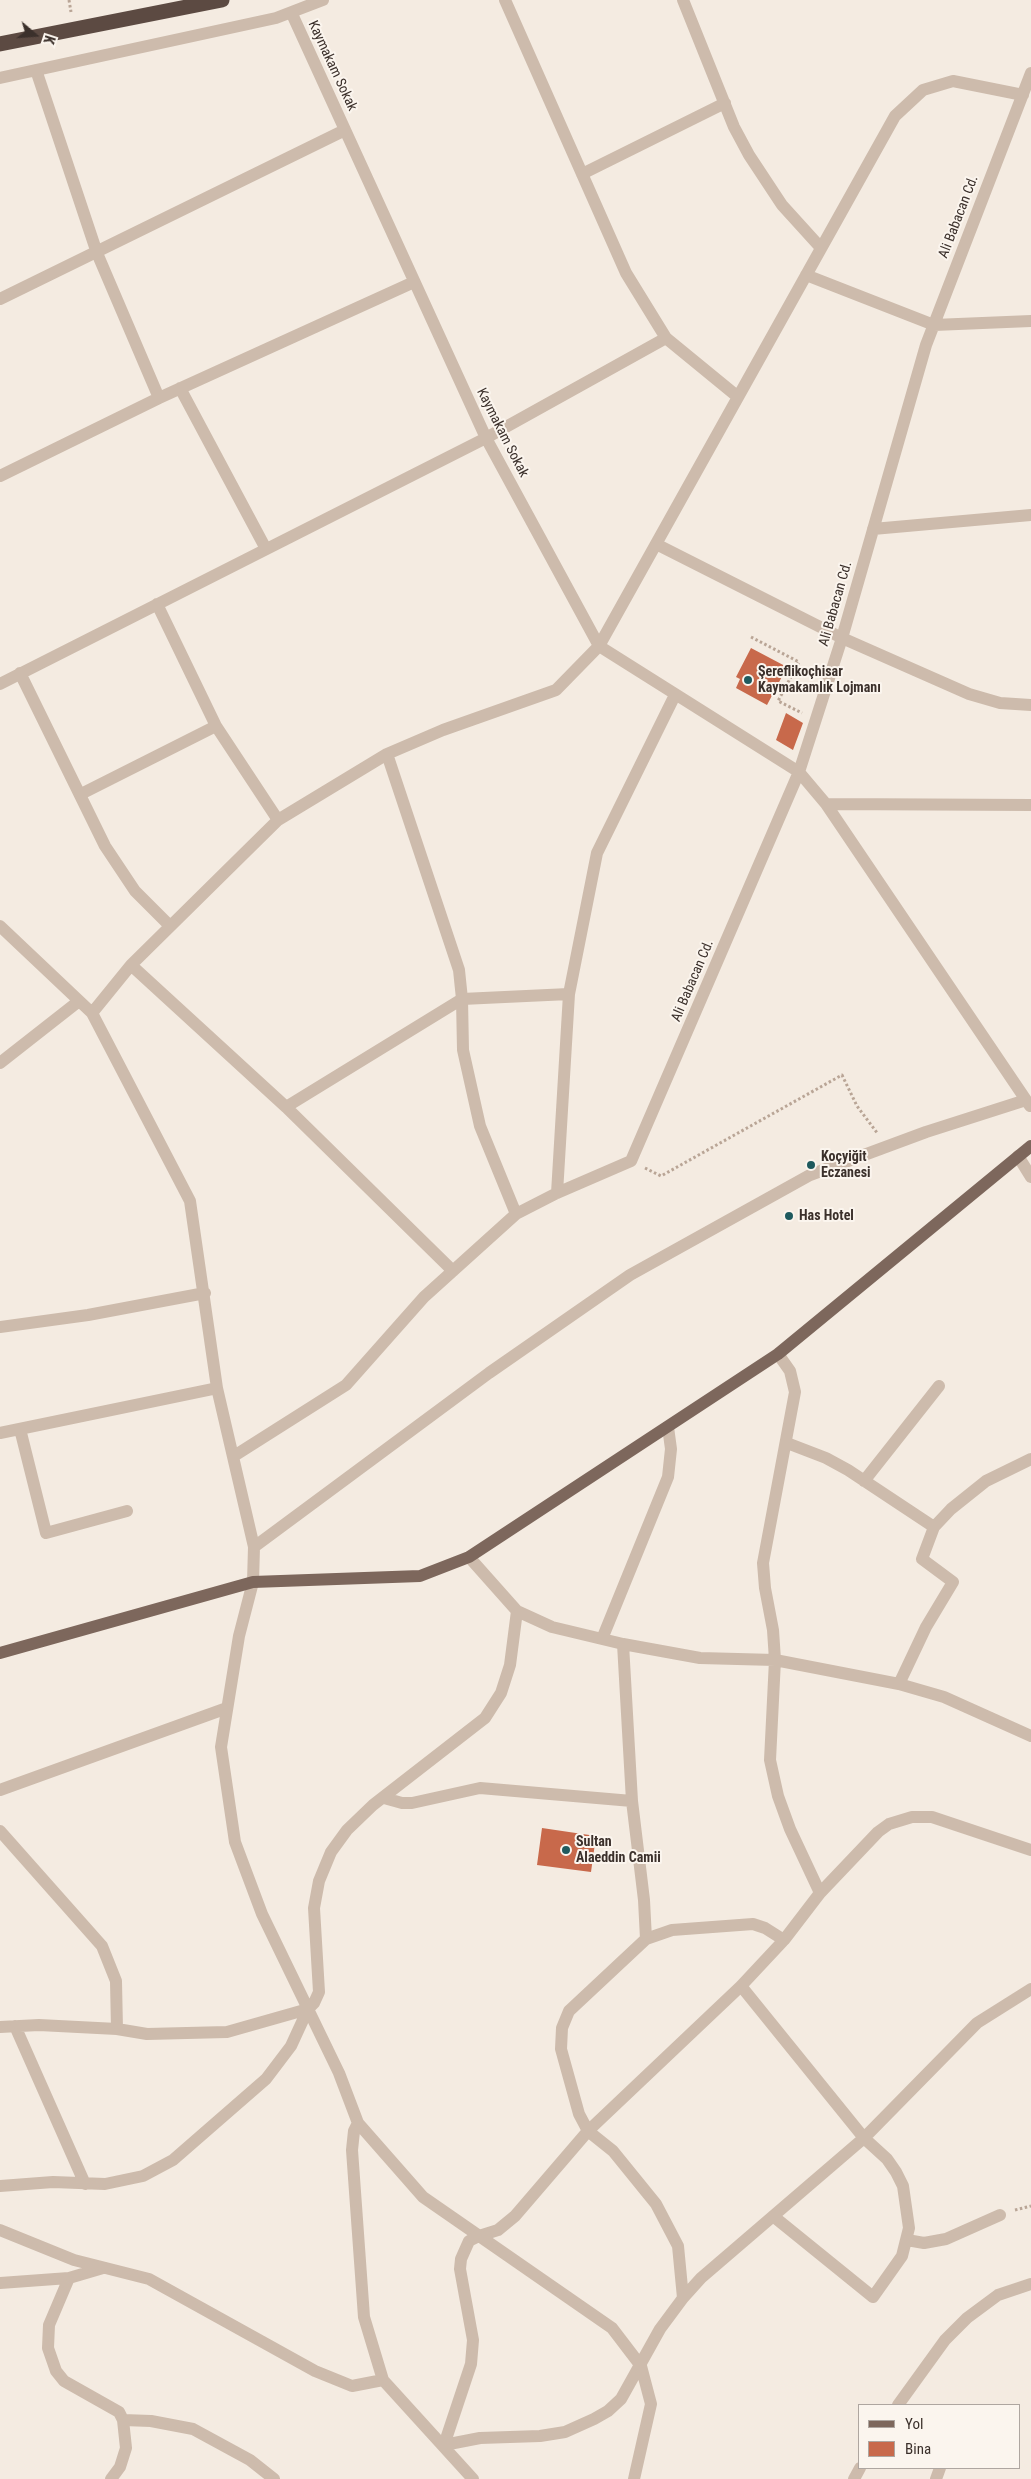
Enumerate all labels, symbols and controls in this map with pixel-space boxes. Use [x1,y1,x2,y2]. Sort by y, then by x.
north arrow [10,10,60,60]
street label: Kaymakam Sokak [304,18,360,114]
text: K [40,33,58,46]
street label: Ali Babacan Cd. [935,173,983,261]
street label: Kaymakam Sokak [472,386,532,480]
street label: Ali Babacan Cd. [816,560,856,648]
place label: Şereflikoçhisar Kaymakamlık Lojmanı [758,664,881,696]
marker: Şereflikoçhisar Kaymakamlık Lojmanı [742,674,754,686]
street label: Ali Babacan Cd. [668,937,718,1025]
place label: Koçyiğit Eczanesi [821,1149,871,1182]
marker: Koçyiğit Eczanesi [805,1159,817,1171]
place label: Has Hotel [799,1208,854,1224]
marker: Has Hotel [783,1210,795,1222]
place label: Sultan Alaeddin Camii [576,1834,661,1866]
marker: Sultan Alaeddin Camii [560,1844,572,1856]
legend [858,2404,1021,2469]
text: Yol [905,2415,923,2433]
text: Bina [905,2440,931,2458]

